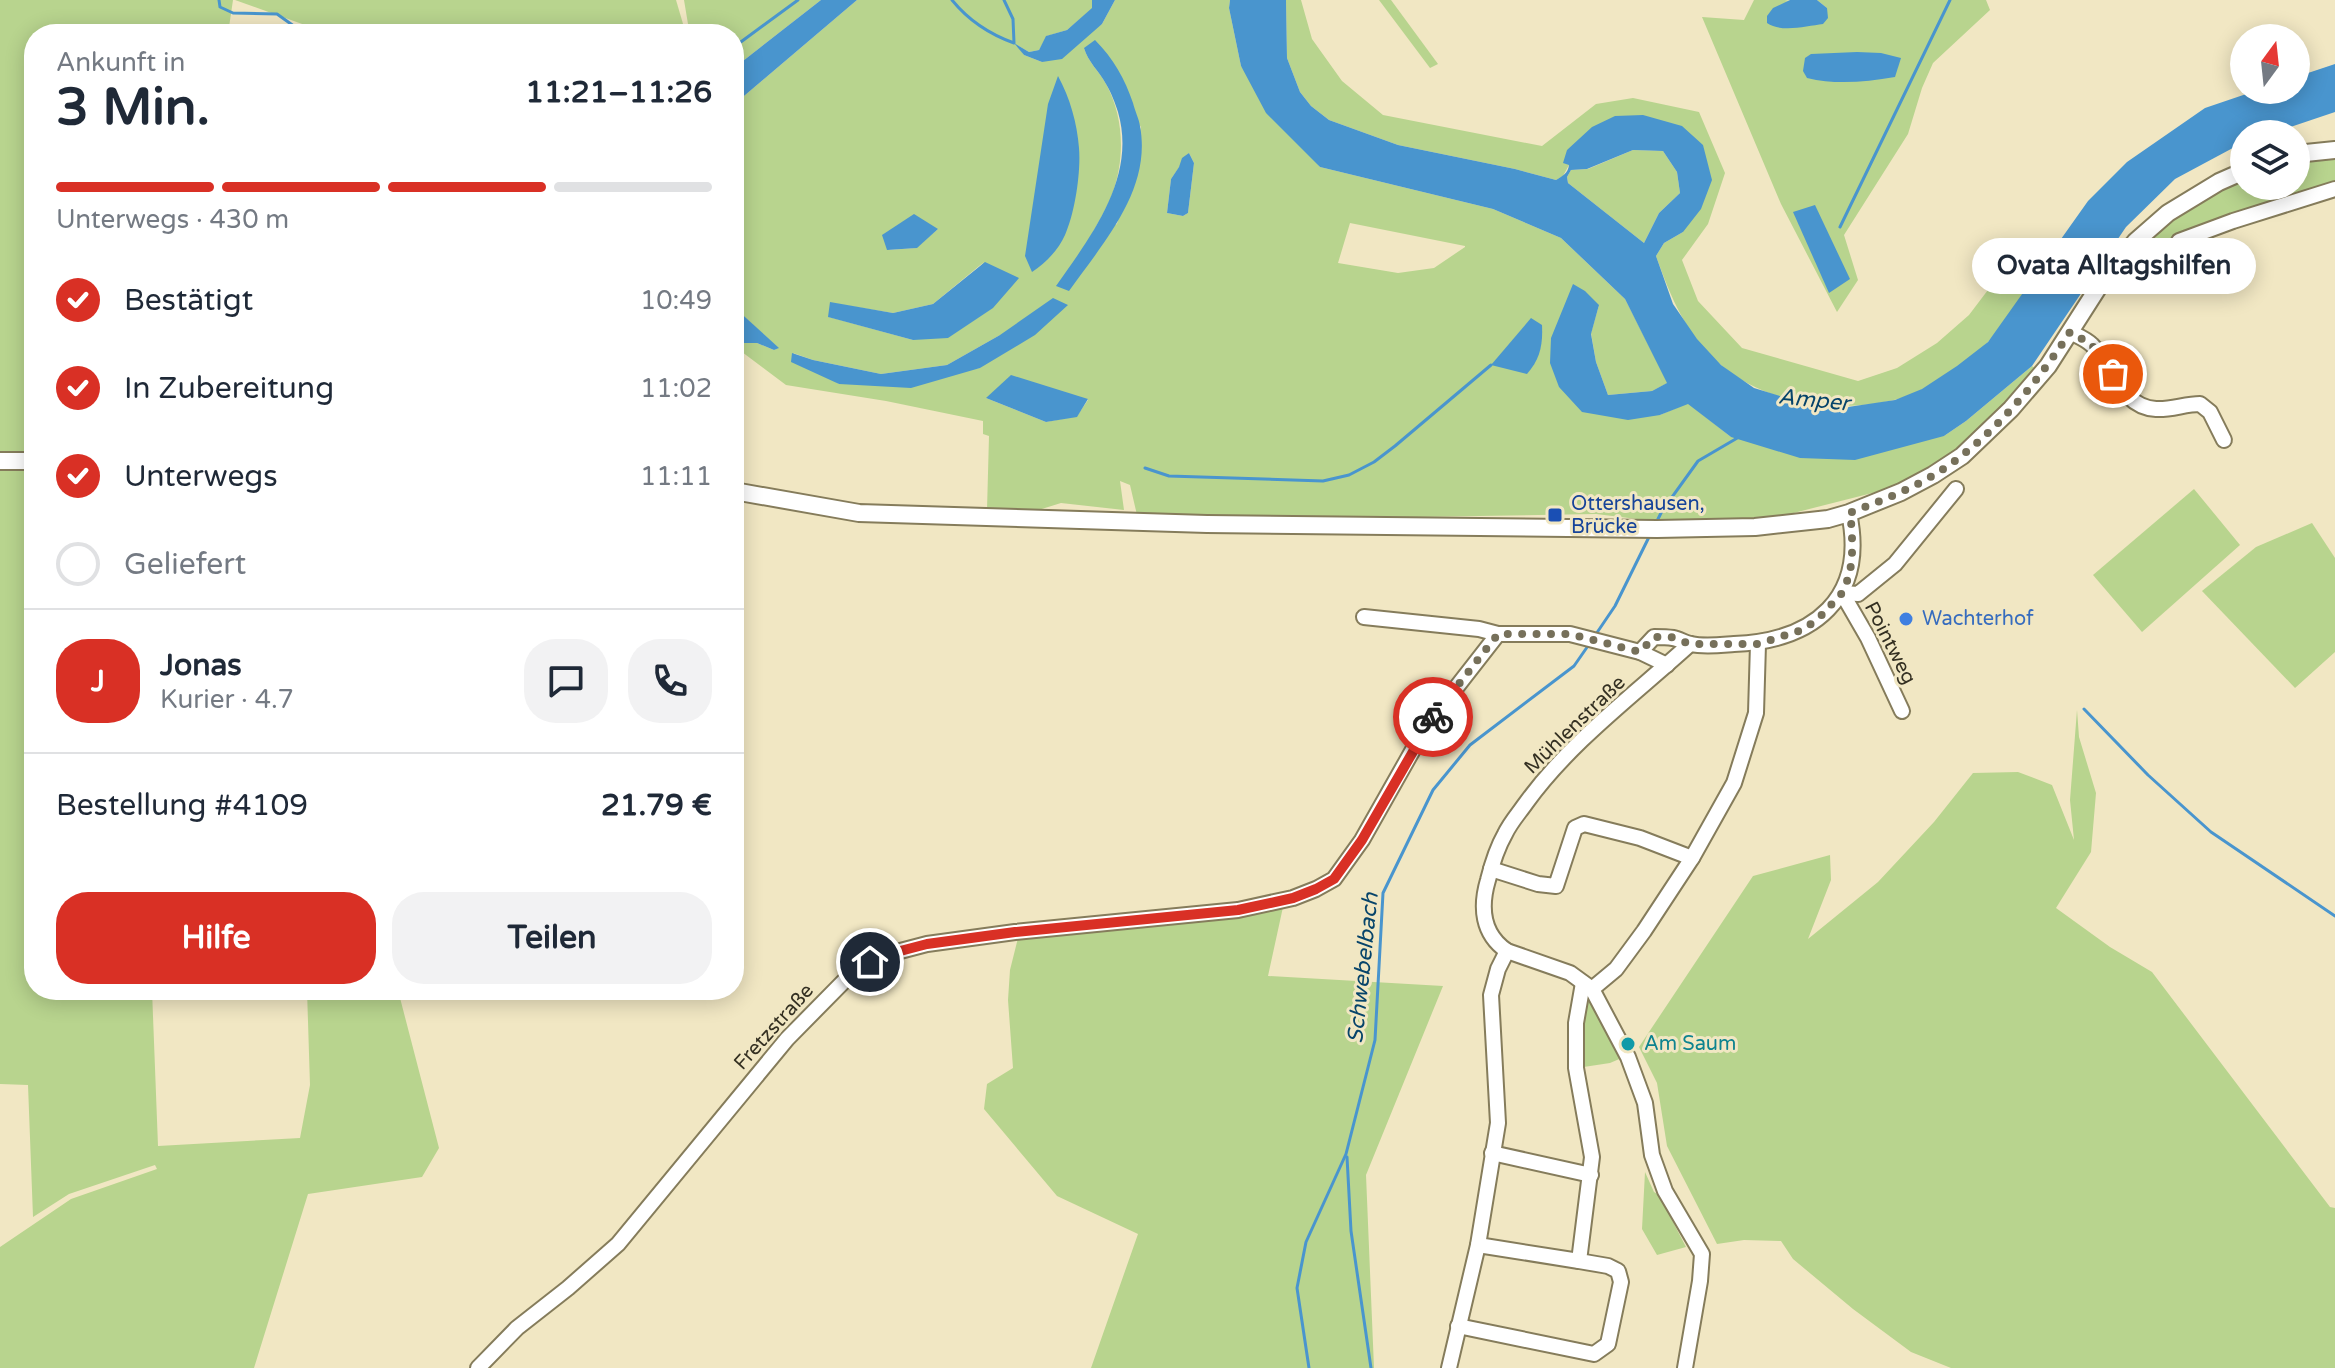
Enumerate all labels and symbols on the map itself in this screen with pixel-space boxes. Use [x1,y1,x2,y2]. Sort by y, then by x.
north arrow [2230,24,2310,104]
callout: Ovata Alltagshilfen [1971,238,2255,294]
pin [2079,340,2147,408]
water label: Amper [1777,383,1853,417]
place label: Ottershausen, Brücke [1571,492,1705,539]
marker: Ottershausen, Brücke [1546,506,1564,524]
street label: Pointweg [1859,598,1921,688]
place label: Wachterhof [1922,607,2034,631]
marker: Wachterhof [1897,610,1915,628]
street label: Mühlenstraße [1519,671,1631,779]
courier [1393,677,1473,757]
water label: Schwebelbach [1342,891,1384,1045]
pin [836,928,904,996]
street label: Fretzstraße [729,979,819,1075]
place label: Am Saum [1644,1032,1736,1056]
marker: Am Saum [1619,1035,1637,1053]

